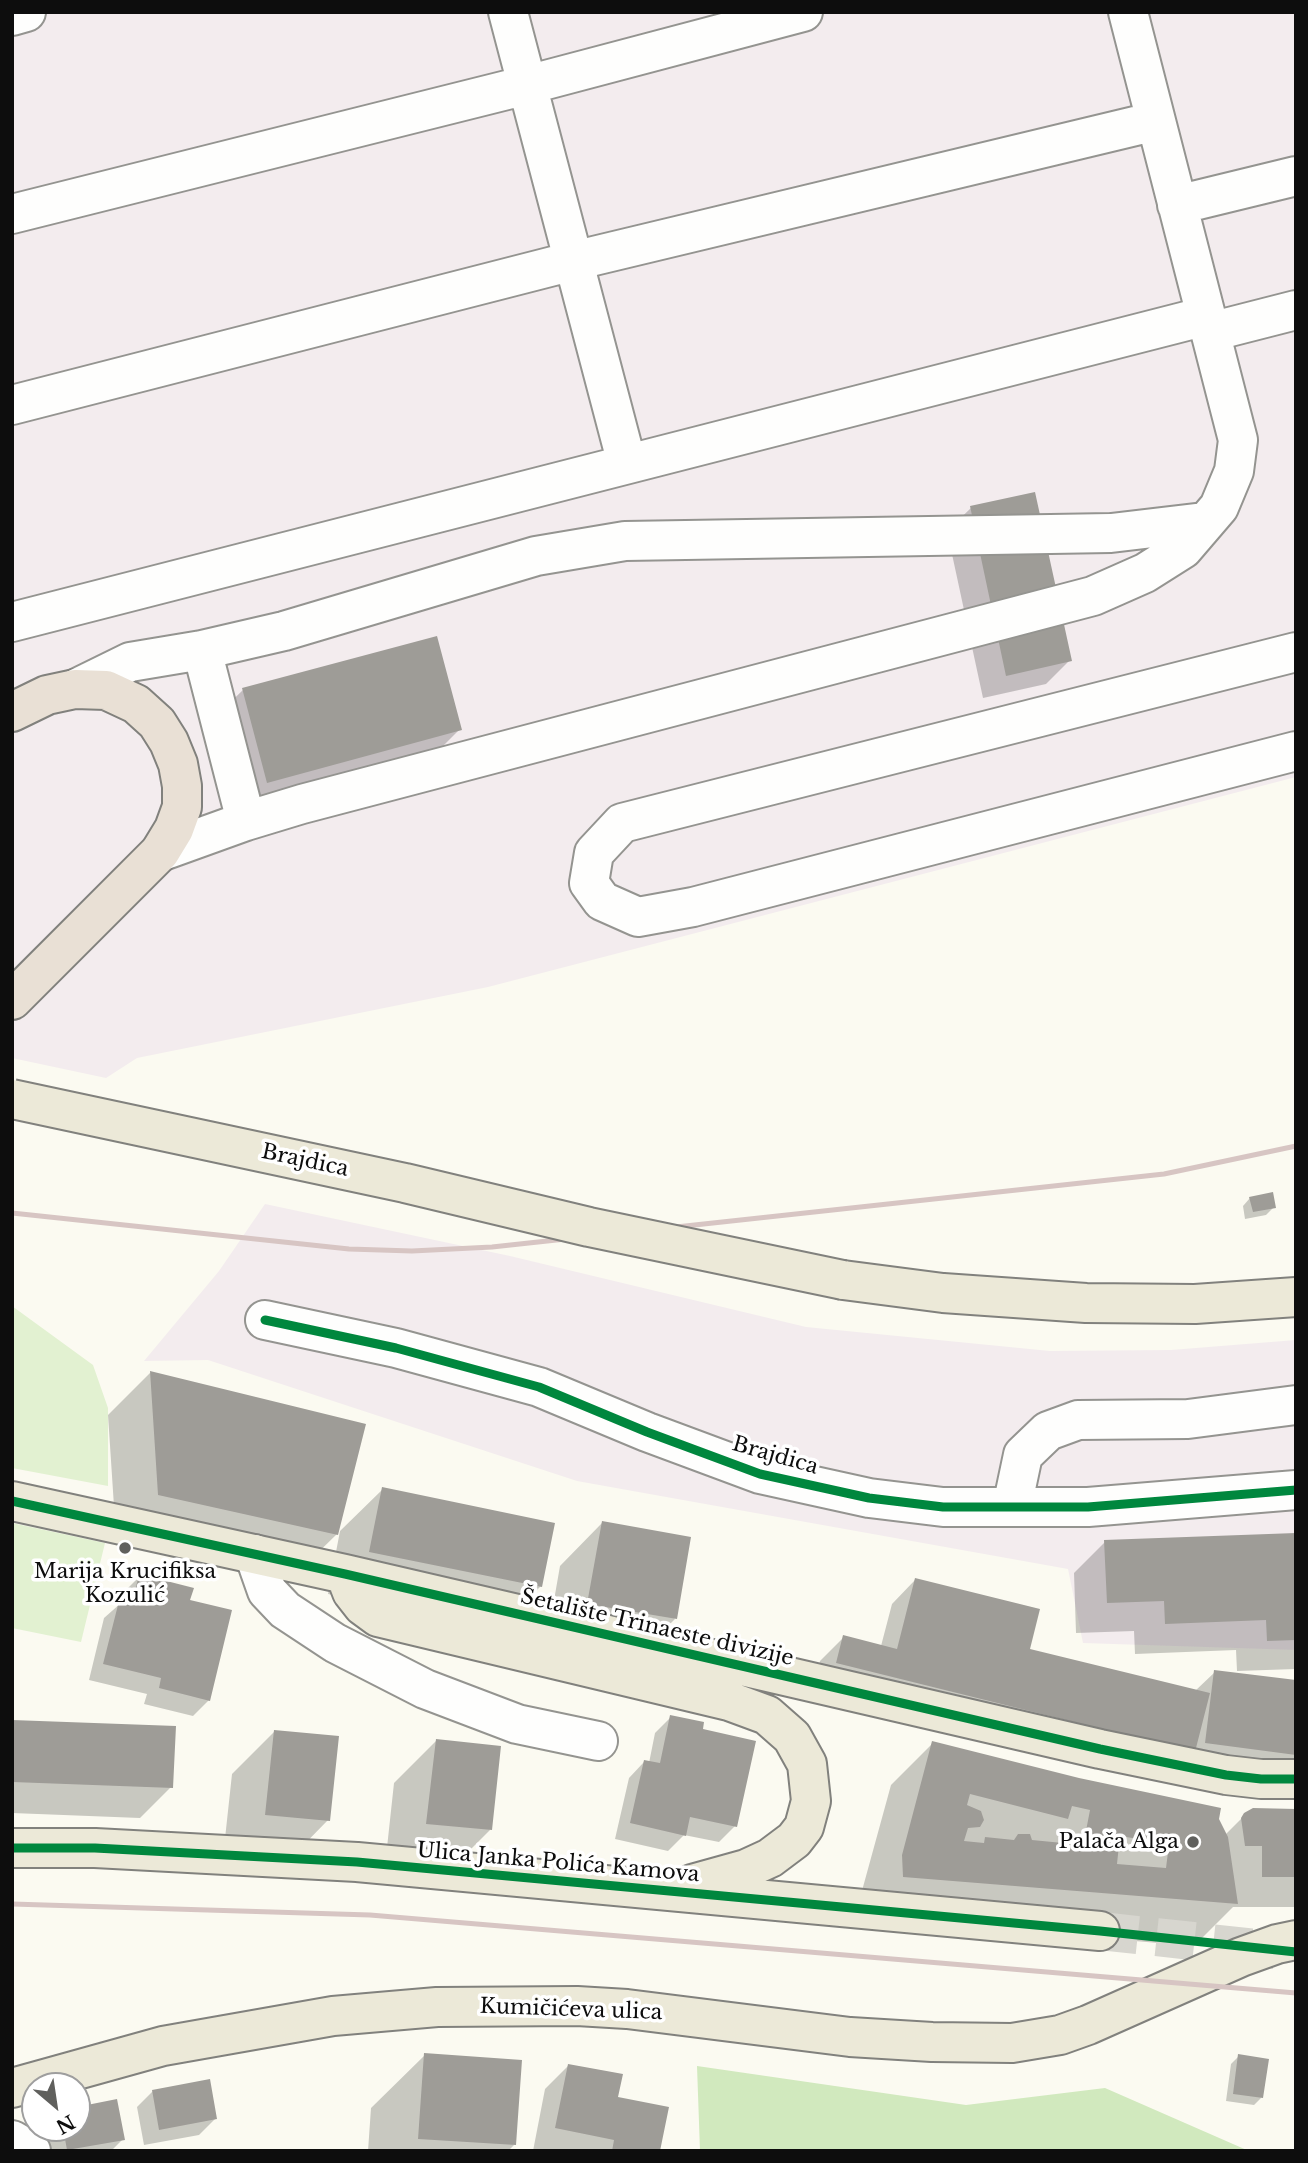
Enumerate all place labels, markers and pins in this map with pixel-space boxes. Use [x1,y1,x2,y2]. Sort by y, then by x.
marker: Marija Krucifiksa Kozulić [117,1540,133,1556]
place label: Marija Krucifiksa Kozulić [34,1559,216,1609]
place label: Palača Alga [1059,1829,1179,1855]
marker: Palača Alga [1185,1834,1201,1850]

